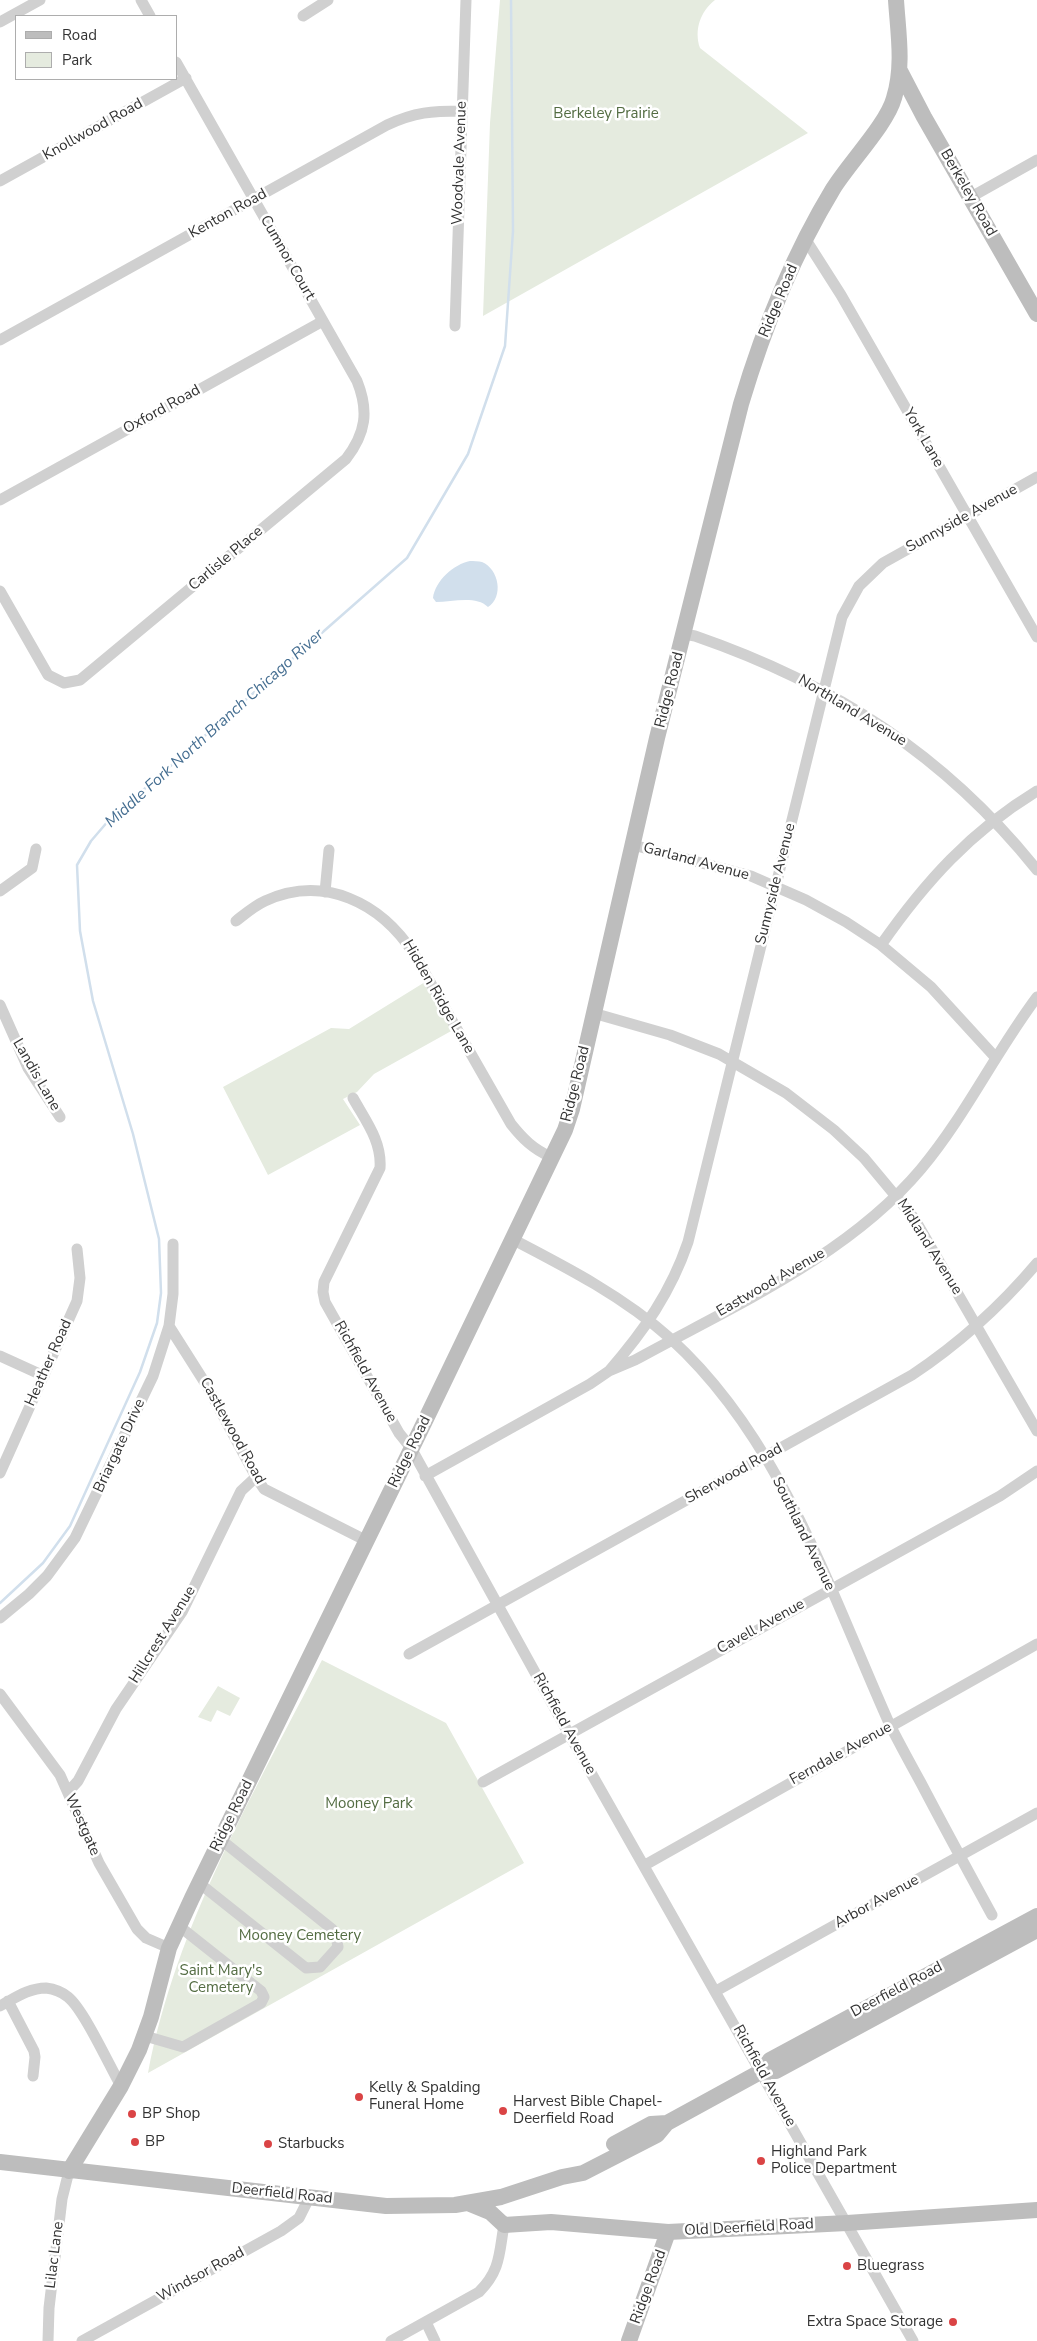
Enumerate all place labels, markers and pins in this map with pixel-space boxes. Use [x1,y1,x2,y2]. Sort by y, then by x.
place label: Kelly & Spalding Funeral Home [369,2079,481,2114]
marker: Kelly & Spalding Funeral Home [353,2091,365,2103]
place label: Harvest Bible Chapel- Deerfield Road [513,2093,663,2128]
place label: BP Shop [142,2105,200,2123]
marker: Harvest Bible Chapel- Deerfield Road [497,2105,509,2117]
marker: BP Shop [126,2108,138,2120]
place label: BP [145,2133,165,2151]
place label: Starbucks [278,2135,344,2153]
marker: BP [129,2136,141,2148]
marker: Starbucks [262,2138,274,2150]
place label: Highland Park Police Department [771,2143,896,2178]
marker: Highland Park Police Department [755,2155,767,2167]
place label: Bluegrass [857,2257,924,2275]
marker: Bluegrass [841,2260,853,2272]
place label: Extra Space Storage [807,2313,943,2331]
marker: Extra Space Storage [947,2316,959,2328]

